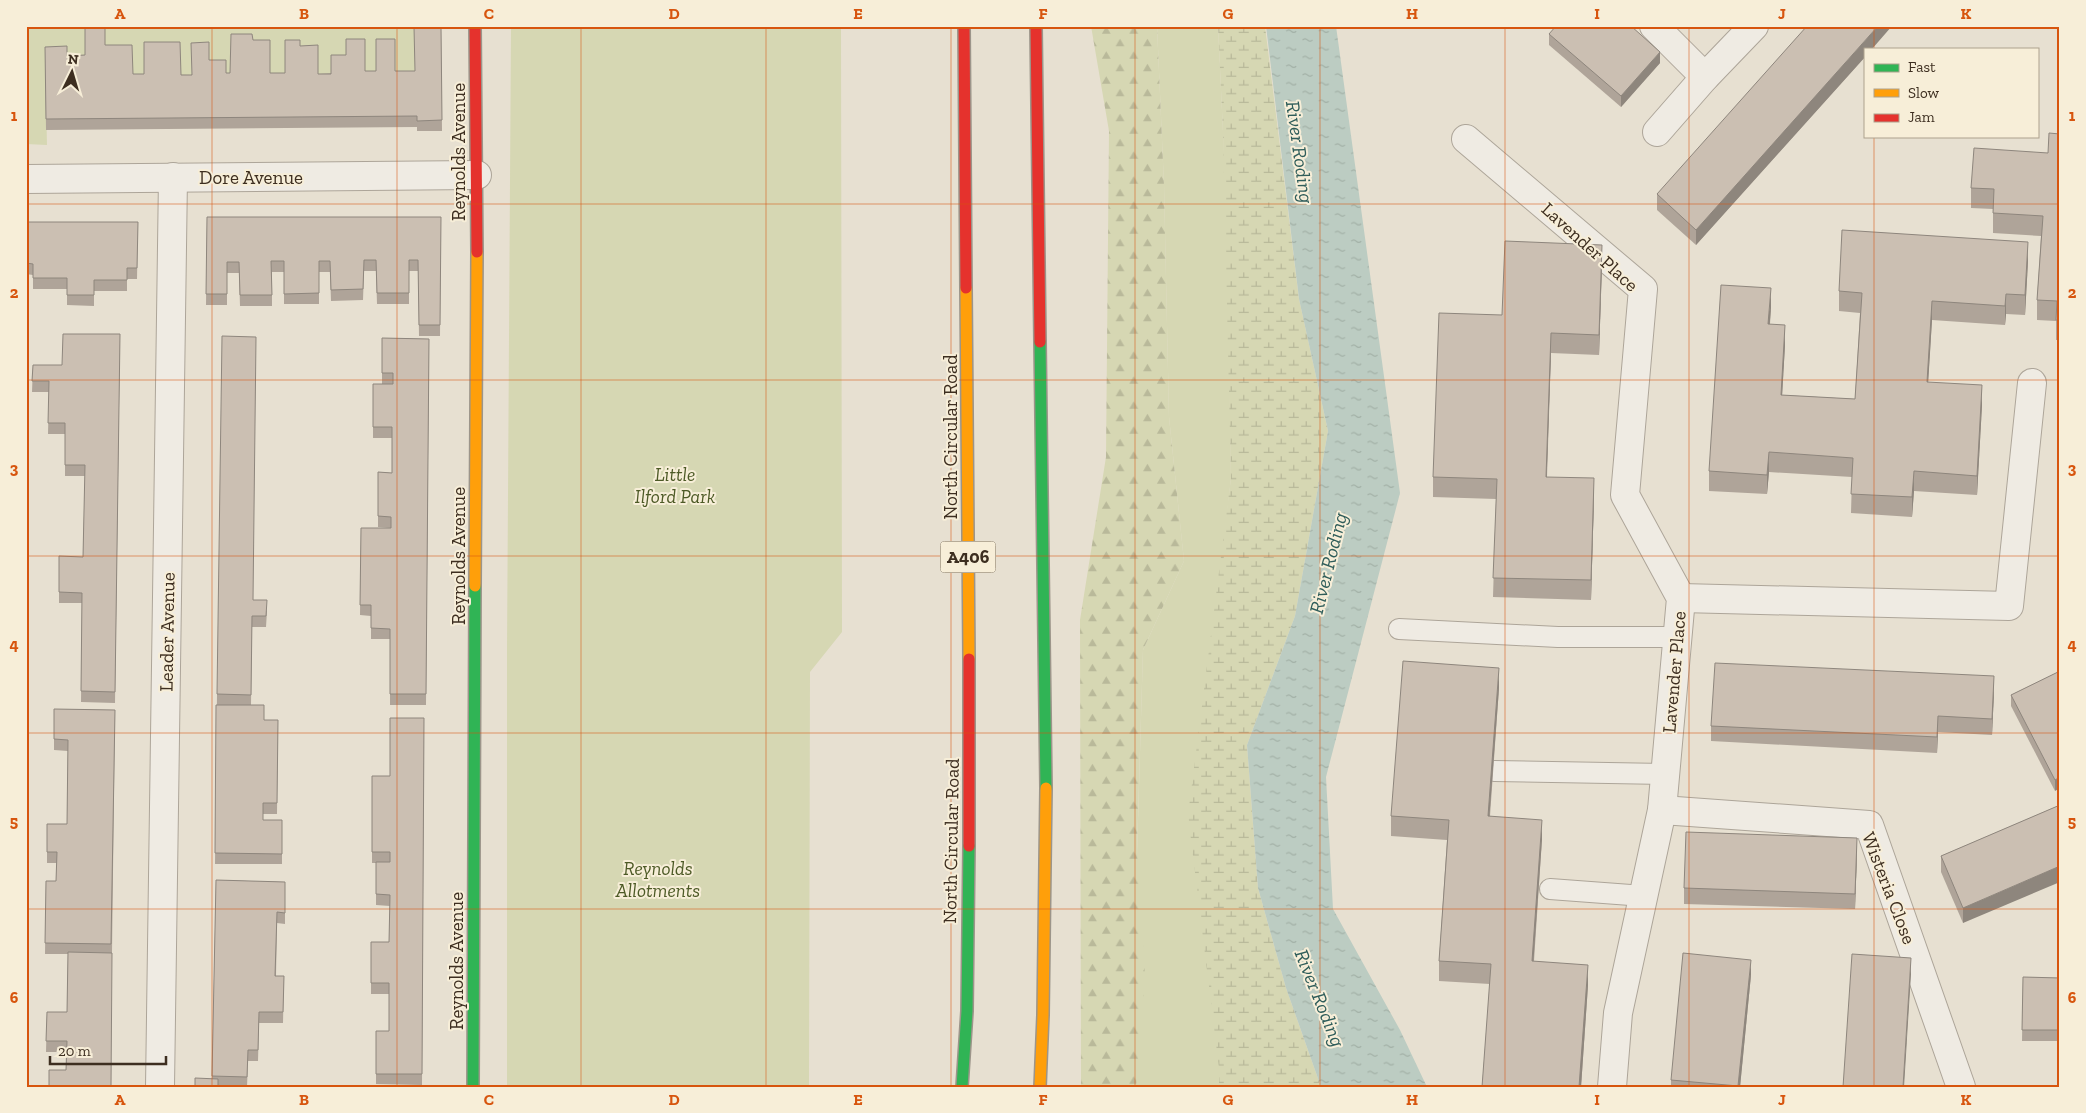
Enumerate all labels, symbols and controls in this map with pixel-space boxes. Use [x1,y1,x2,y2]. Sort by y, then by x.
text: A [115,4,126,23]
text: B [299,4,309,23]
text: C [484,4,494,23]
text: D [668,4,680,23]
text: E [853,4,863,23]
text: F [1038,4,1048,23]
text: G [1223,4,1234,23]
text: H [1406,4,1418,23]
text: I [1594,4,1600,23]
text: J [1778,4,1786,23]
text: K [1961,4,1972,23]
north arrow [48,48,98,98]
legend [1864,48,2038,138]
text: N [67,51,79,69]
text: Fast [1908,58,1936,76]
street label: Reynolds Avenue [447,83,470,221]
text: Slow [1908,84,1940,102]
water label: River Roding [1281,99,1319,206]
text: 1 [11,106,18,125]
text: 1 [2069,106,2076,125]
text: Jam [1908,108,1935,126]
street label: Dore Avenue [199,166,303,189]
street label: Lavender Place [1537,197,1643,297]
text: 2 [10,283,19,302]
text: 2 [2068,283,2077,302]
street label: North Circular Road [939,354,962,520]
text: 3 [10,459,19,478]
text: 3 [2068,459,2077,478]
park label: Little Ilford Park [635,463,715,508]
street label: Reynolds Avenue [447,487,470,625]
water label: River Roding [1304,509,1352,616]
road number: A406 [940,542,996,572]
street label: Leader Avenue [154,572,180,692]
street label: Lavender Place [1657,610,1691,734]
text: 4 [9,635,19,654]
text: 4 [2067,635,2077,654]
street label: North Circular Road [938,758,964,924]
text: 5 [10,812,18,831]
text: 5 [2068,812,2076,831]
street label: Wisteria Close [1857,829,1921,947]
park label: Reynolds Allotments [615,857,700,902]
street label: Reynolds Avenue [445,892,468,1030]
water label: River Roding [1289,946,1351,1051]
text: 6 [10,988,19,1007]
text: 6 [2068,988,2077,1007]
scale bar [50,1033,166,1065]
text: 20 m [58,1042,91,1060]
text: A [115,1090,126,1109]
text: B [299,1090,309,1109]
text: C [484,1090,494,1109]
text: D [668,1090,680,1109]
text: E [853,1090,863,1109]
text: F [1038,1090,1048,1109]
text: G [1223,1090,1234,1109]
text: H [1406,1090,1418,1109]
text: I [1594,1090,1600,1109]
text: J [1778,1090,1786,1109]
text: K [1961,1090,1972,1109]

